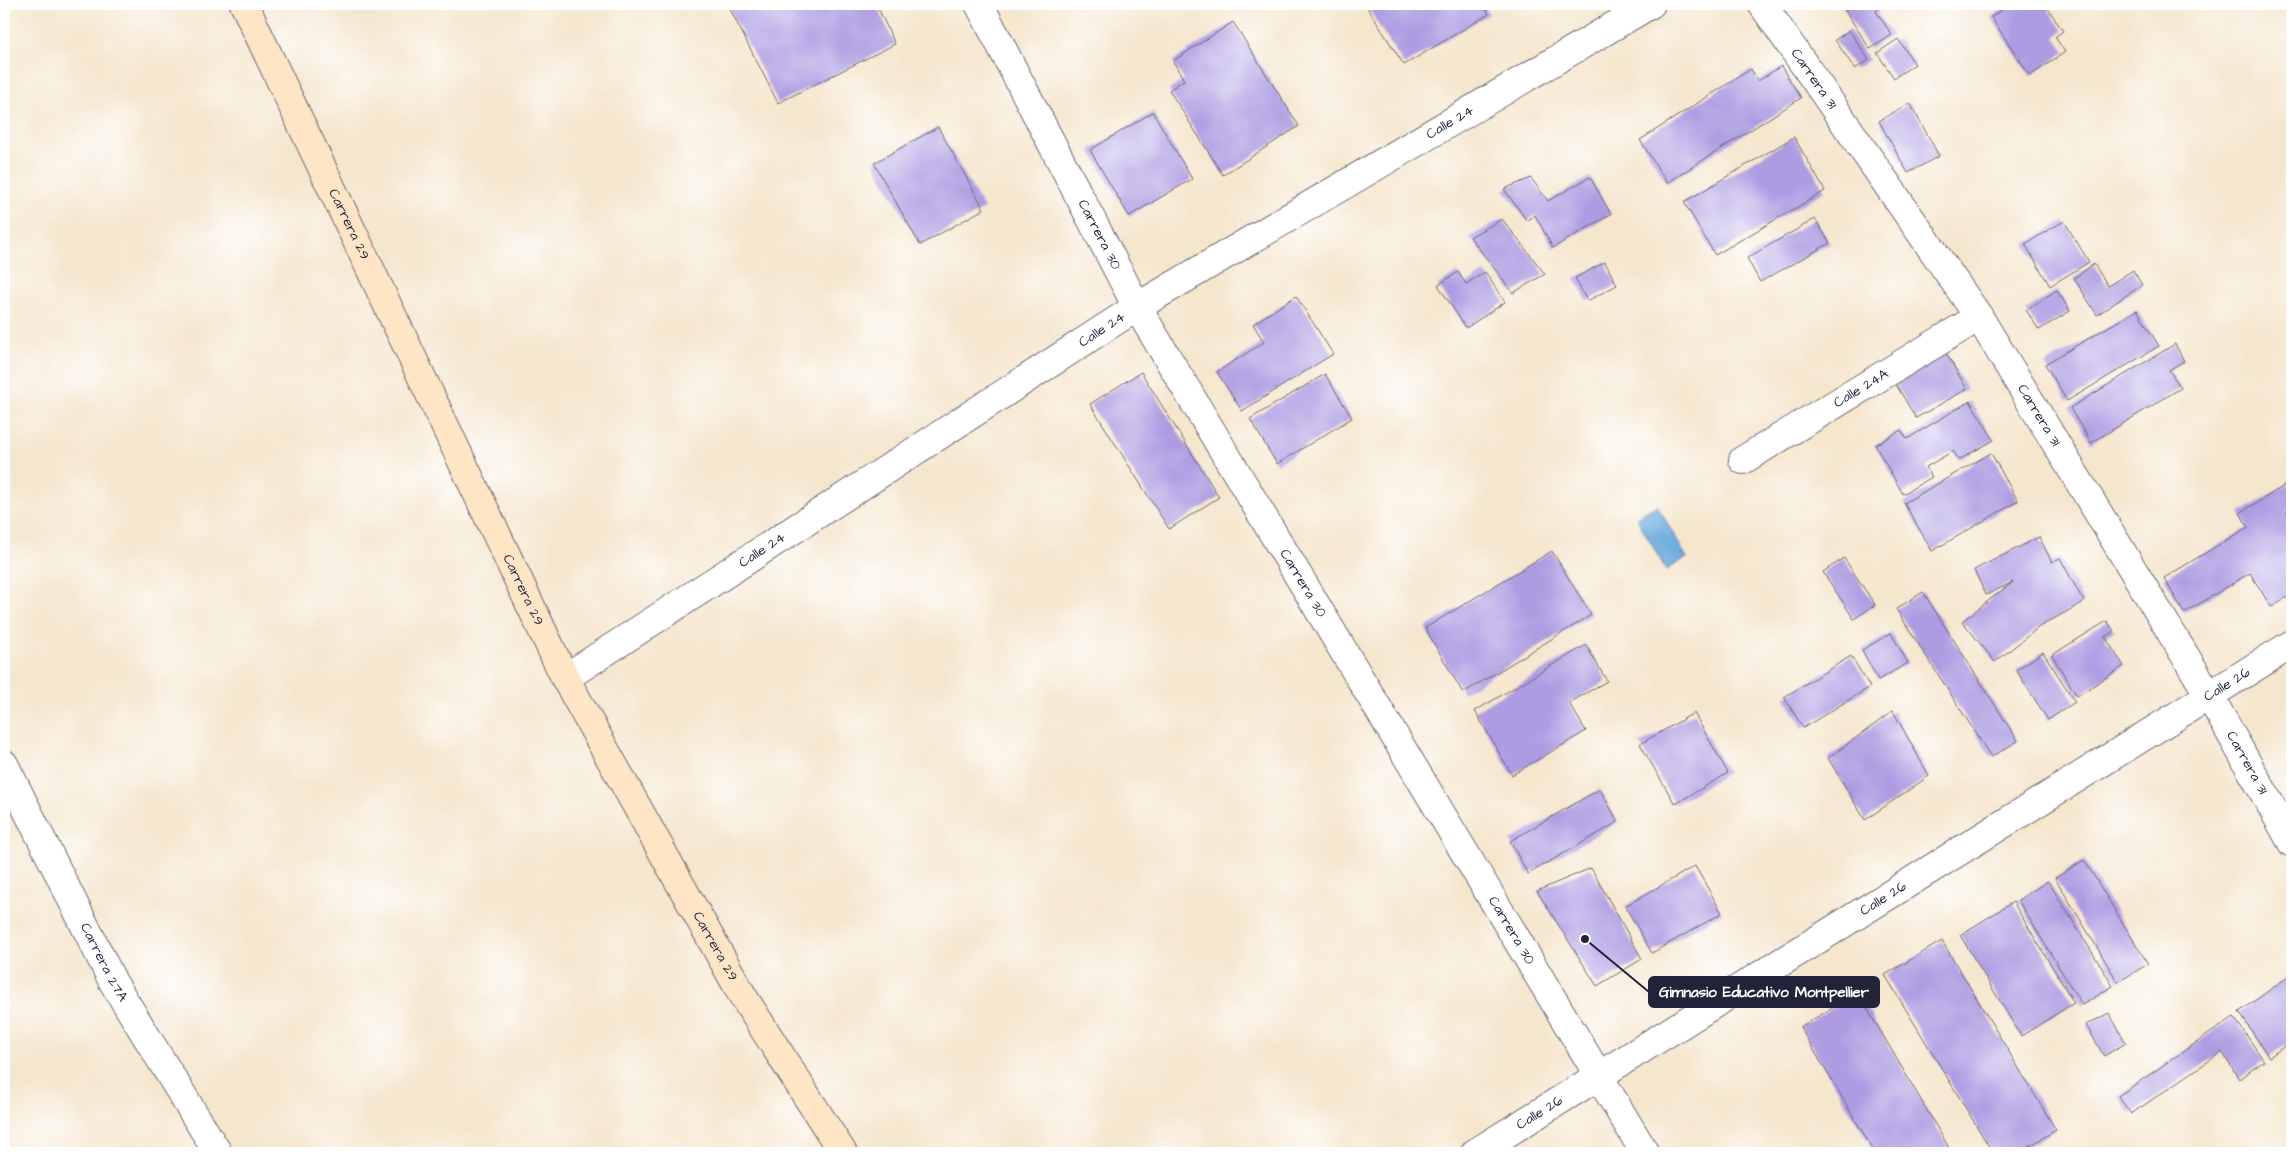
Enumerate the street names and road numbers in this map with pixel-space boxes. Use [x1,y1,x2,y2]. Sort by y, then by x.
street label: Carrera 31 [1786,45,1842,113]
street label: Calle 24 [1422,100,1478,144]
street label: Carrera 29 [323,185,374,263]
street label: Carrera 30 [1073,196,1126,273]
street label: Calle 24 [1075,307,1130,352]
street label: Calle 24A [1830,364,1892,413]
street label: Carrera 31 [2012,380,2066,450]
street label: Calle 24 [735,527,790,573]
street label: Carrera 30 [1275,545,1331,621]
street label: Carrera 29 [498,551,549,629]
street label: Calle 26 [2200,662,2254,707]
street label: Carrera 31 [2221,728,2273,798]
street label: Calle 26 [1856,876,1911,921]
street label: Carrera 30 [1483,893,1540,969]
street label: Carrera 29 [688,908,743,985]
street label: Carrera 27A [75,920,133,1005]
street label: Calle 26 [1512,1091,1567,1135]

